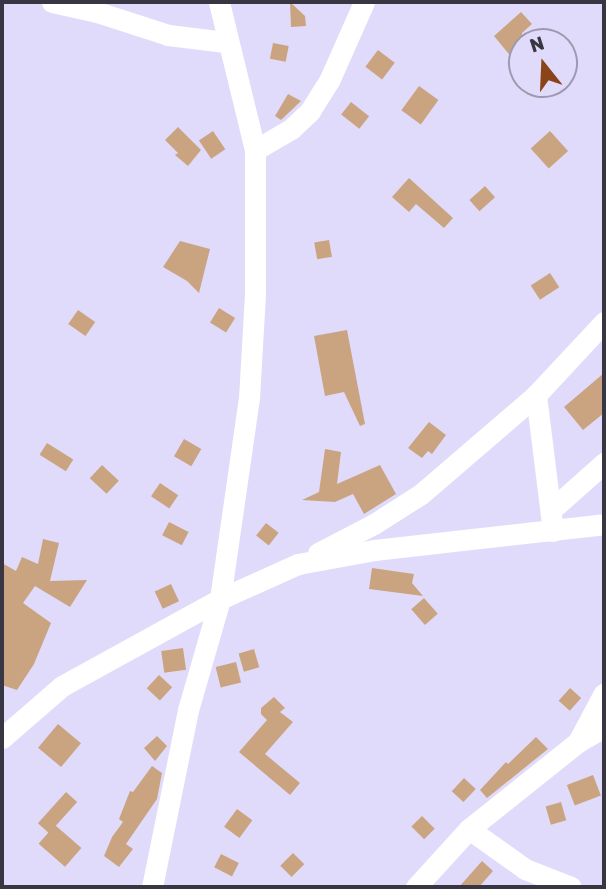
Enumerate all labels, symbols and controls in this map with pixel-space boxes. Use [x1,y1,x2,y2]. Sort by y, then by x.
north arrow [508,28,578,98]
text: N [527,31,547,58]

